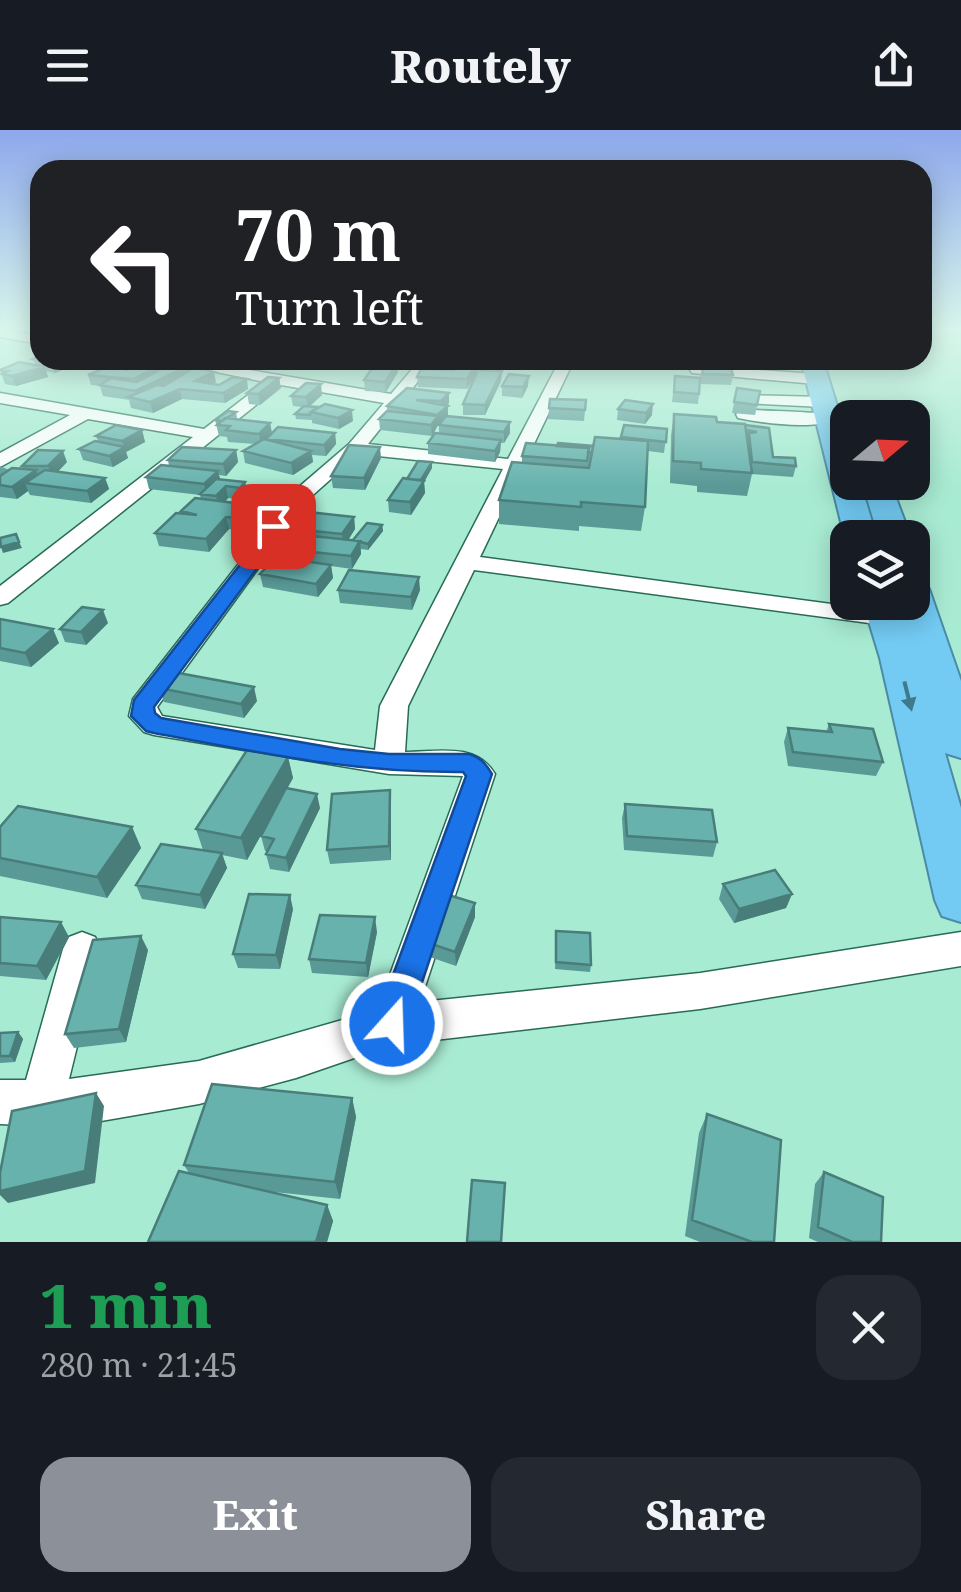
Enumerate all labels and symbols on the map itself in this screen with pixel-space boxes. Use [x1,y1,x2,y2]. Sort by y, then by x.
north arrow [830,400,930,500]
pin [231,484,316,569]
one-way arrow [901,681,917,712]
position arrow [340,972,444,1076]

